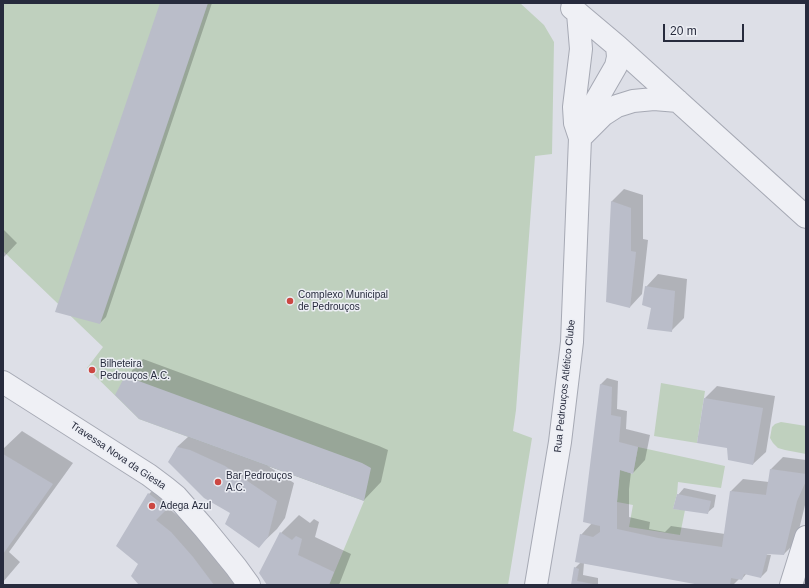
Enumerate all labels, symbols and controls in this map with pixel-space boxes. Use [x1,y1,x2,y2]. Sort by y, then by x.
scale bar [665,16,746,42]
text: 20 m [670,24,697,38]
place label: Complexo Municipal de Pedrouços [298,289,388,312]
marker: Complexo Municipal de Pedrouços [285,296,295,306]
street label: Rua Pedrouços Atlético Clube [552,319,578,453]
place label: Bilheteira Pedrouços A.C. [100,358,170,382]
marker: Bilheteira Pedrouços A.C. [87,365,97,375]
street label: Travessa Nova da Giesta [68,420,168,492]
place label: Bar Pedrouços A.C. [226,470,292,494]
marker: Bar Pedrouços A.C. [213,477,223,487]
place label: Adega Azul [160,500,211,512]
marker: Adega Azul [147,501,157,511]

